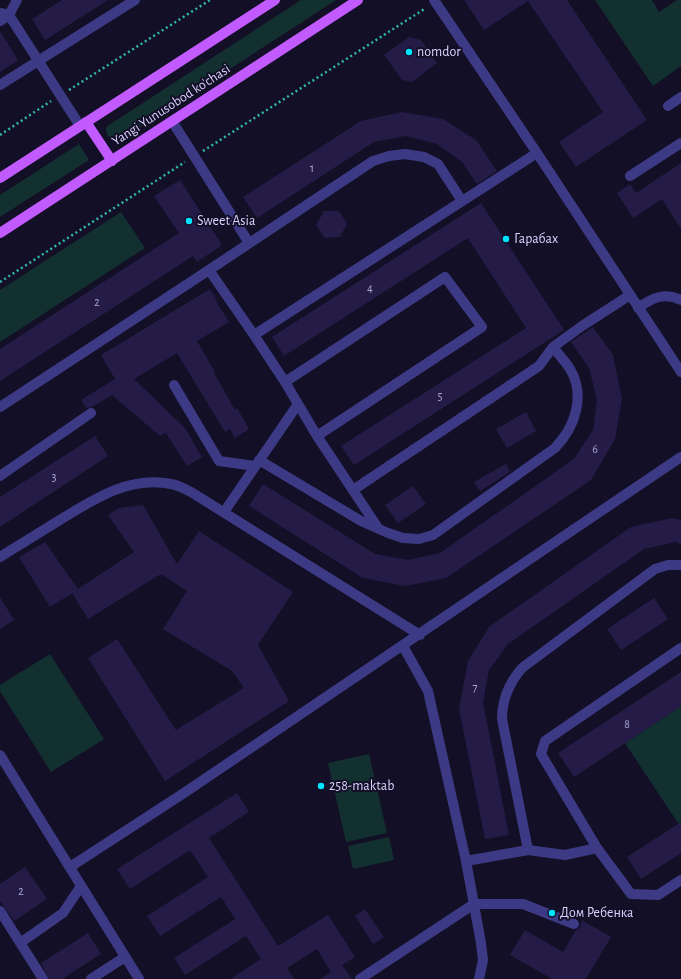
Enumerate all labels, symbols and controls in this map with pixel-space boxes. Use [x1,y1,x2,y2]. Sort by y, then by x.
place label: nomdor [417,44,461,60]
marker: nomdor [404,47,414,57]
street label: Yangi Yunusobod ko'chasi [109,60,233,150]
house number: 1 [310,161,314,175]
place label: Sweet Asia [197,213,255,229]
marker: Sweet Asia [184,216,194,226]
place label: Гарабах [514,231,558,247]
marker: Гарабах [501,234,511,244]
house number: 4 [367,281,373,295]
house number: 2 [94,295,100,309]
house number: 5 [437,389,443,403]
house number: 6 [592,442,598,456]
house number: 3 [52,470,56,484]
house number: 7 [472,680,478,694]
house number: 8 [624,717,630,731]
place label: 258-maktab [329,778,394,794]
marker: 258-maktab [316,781,326,791]
house number: 2 [18,884,24,898]
place label: Дом Ребенка [560,905,633,921]
marker: Дом Ребенка [547,908,557,918]

